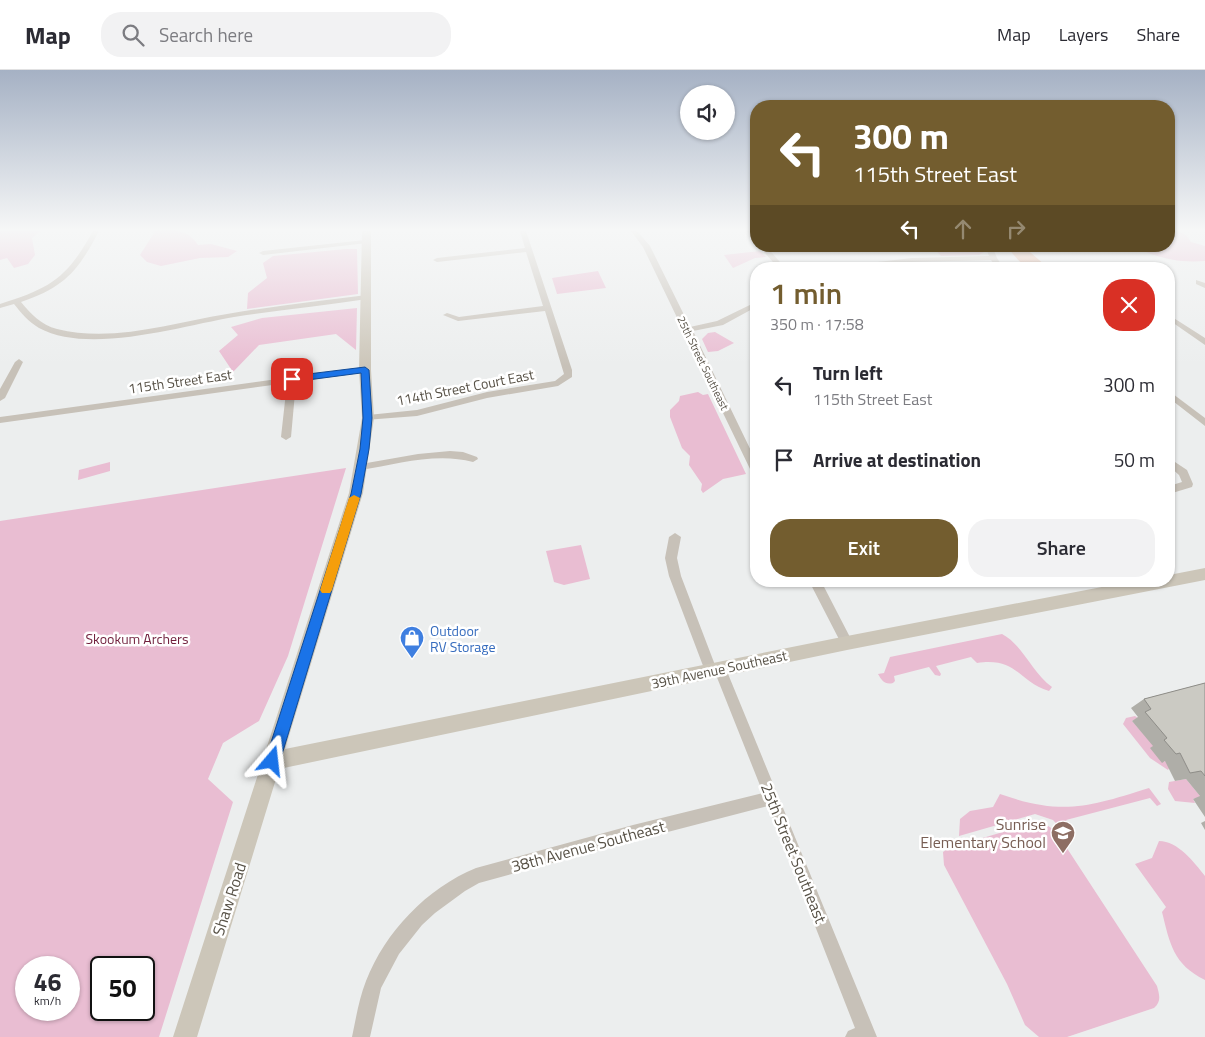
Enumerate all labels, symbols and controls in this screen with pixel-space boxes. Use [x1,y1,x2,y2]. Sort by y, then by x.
search box [101,12,451,57]
text: Map [25,17,71,53]
text: Search here [159,20,253,49]
icon: search [119,21,147,49]
text: Map [997,21,1031,48]
text: Layers [1059,21,1108,48]
text: Share [1136,21,1180,48]
map controls [680,85,735,140]
button: sound [680,85,735,140]
text: 300 m [853,109,949,163]
icon: left [770,120,835,185]
text: 115th Street East [853,157,1017,191]
icon: left [896,215,924,243]
icon: ahead [949,215,977,243]
icon: right [1002,215,1030,243]
text: 1 min [770,270,842,316]
button: close [1103,279,1155,331]
text: 350 m · 17:58 [770,312,864,336]
street label: 25th Street Southeast [673,313,733,413]
pin [271,358,313,400]
text: Turn left [813,358,883,387]
street label: 115th Street East [127,363,233,399]
street label: 114th Street Court East [395,363,536,411]
icon: arrive [278,365,306,393]
text: 300 m [1103,370,1155,399]
icon: left [770,371,798,399]
text: 115th Street East [813,387,932,411]
text: Arrive at destination [813,445,981,474]
text: 50 m [1114,445,1155,474]
icon: arrive [770,446,798,474]
button: Exit [770,519,958,577]
button: Share [968,519,1155,577]
place label: Outdoor RV Storage [430,620,496,657]
shop icon: Outdoor RV Storage [399,625,425,659]
park label: Skookum Archers [86,628,188,649]
street label: 39th Avenue Southeast [649,644,789,694]
position arrow [245,734,297,786]
street label: 25th Street Southeast [755,779,833,927]
place label: Sunrise Elementary School [920,812,1046,854]
street label: 38th Avenue Southeast [508,814,668,878]
school or university icon: Sunrise Elementary School [1050,820,1076,854]
street label: Shaw Road [206,859,252,939]
speed limit sign: 50 [90,956,155,1021]
text: 46 [33,963,62,1001]
text: km/h [34,991,61,1010]

